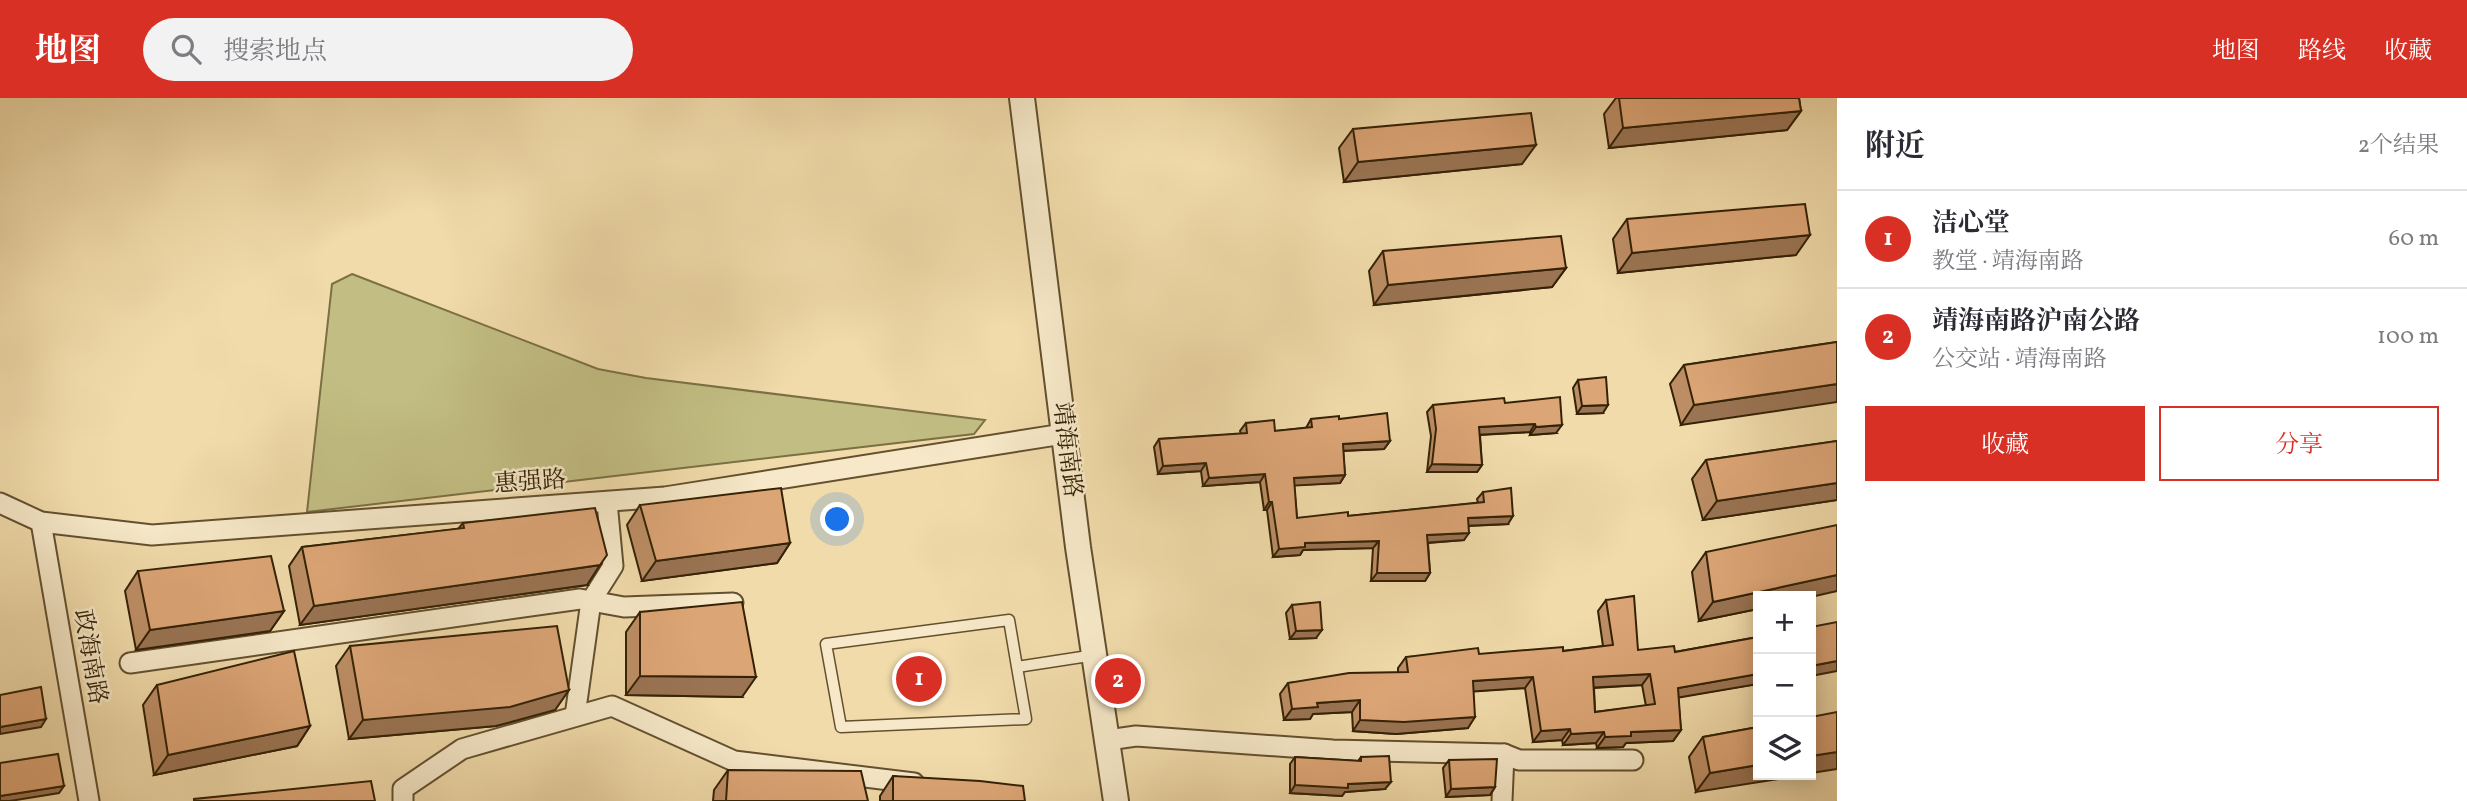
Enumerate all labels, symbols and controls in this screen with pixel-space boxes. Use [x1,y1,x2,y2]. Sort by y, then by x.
search box [143,18,633,81]
text: 地图 [35,30,101,76]
icon: search [167,30,205,68]
text: 搜索地点 [223,34,327,70]
text: 地图 [2212,35,2260,69]
text: 路线 [2298,35,2346,69]
text: 收藏 [2384,35,2432,69]
text: 附近 [1865,126,1925,168]
text: 2个结果 [2358,130,2439,162]
text: 洁心堂 [1932,206,2010,242]
text: 1 [1883,223,1893,255]
text: 60 m [2389,223,2439,255]
text: 教堂 · 靖海南路 [1932,246,2084,278]
text: 靖海南路沪南公路 [1932,304,2140,340]
text: 2 [1882,321,1894,353]
text: 100 m [2377,321,2439,353]
text: 公交站 · 靖海南路 [1932,344,2107,376]
street label: 靖海南路 [1043,400,1089,500]
button: 收藏 [1865,406,2145,481]
button: 分享 [2159,406,2439,481]
street label: 惠强路 [493,464,567,502]
your location [820,502,854,536]
map controls [1753,591,1816,780]
button: + [1753,591,1816,654]
street label: 政海南路 [64,607,114,707]
pin: 1 [896,653,942,705]
button: − [1753,654,1816,717]
pin: 2 [1095,655,1141,707]
button: layers [1753,717,1816,780]

